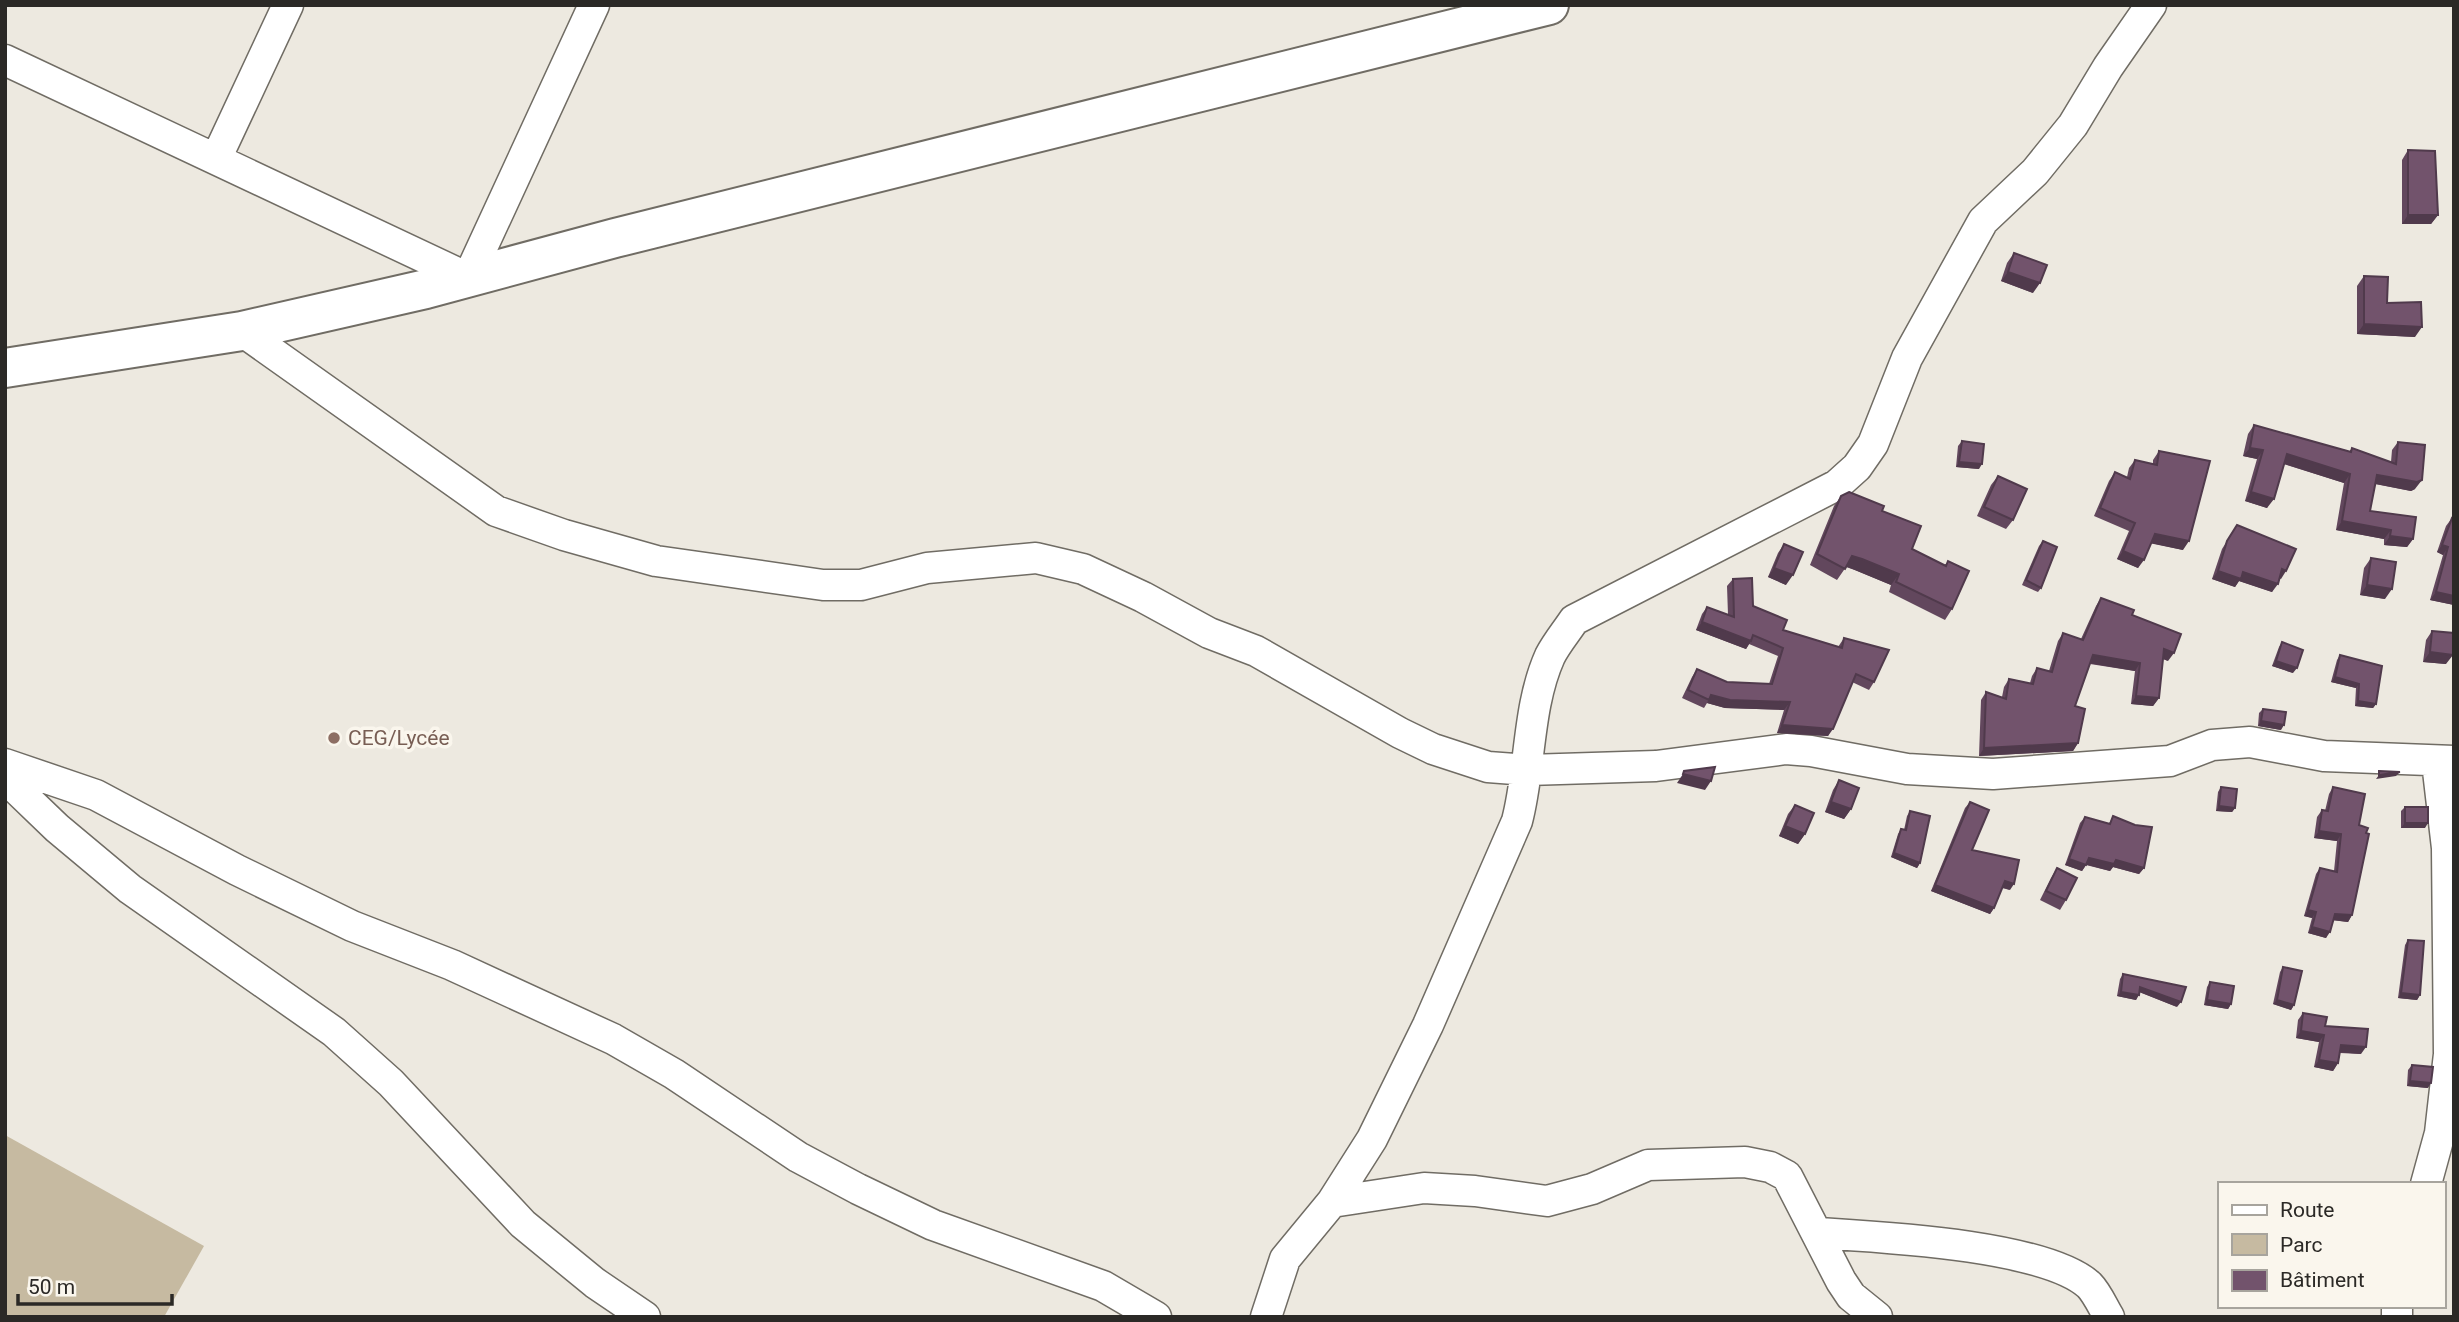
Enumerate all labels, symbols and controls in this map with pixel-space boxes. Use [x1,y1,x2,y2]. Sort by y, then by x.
place label: CEG/Lycée [348,726,450,750]
marker: CEG/Lycée [326,730,342,746]
legend [2218,1182,2445,1308]
text: Route [2280,1198,2335,1222]
text: Parc [2280,1233,2322,1257]
scale bar [18,1262,172,1306]
text: Bâtiment [2280,1268,2365,1292]
text: 50 m [28,1275,75,1299]

